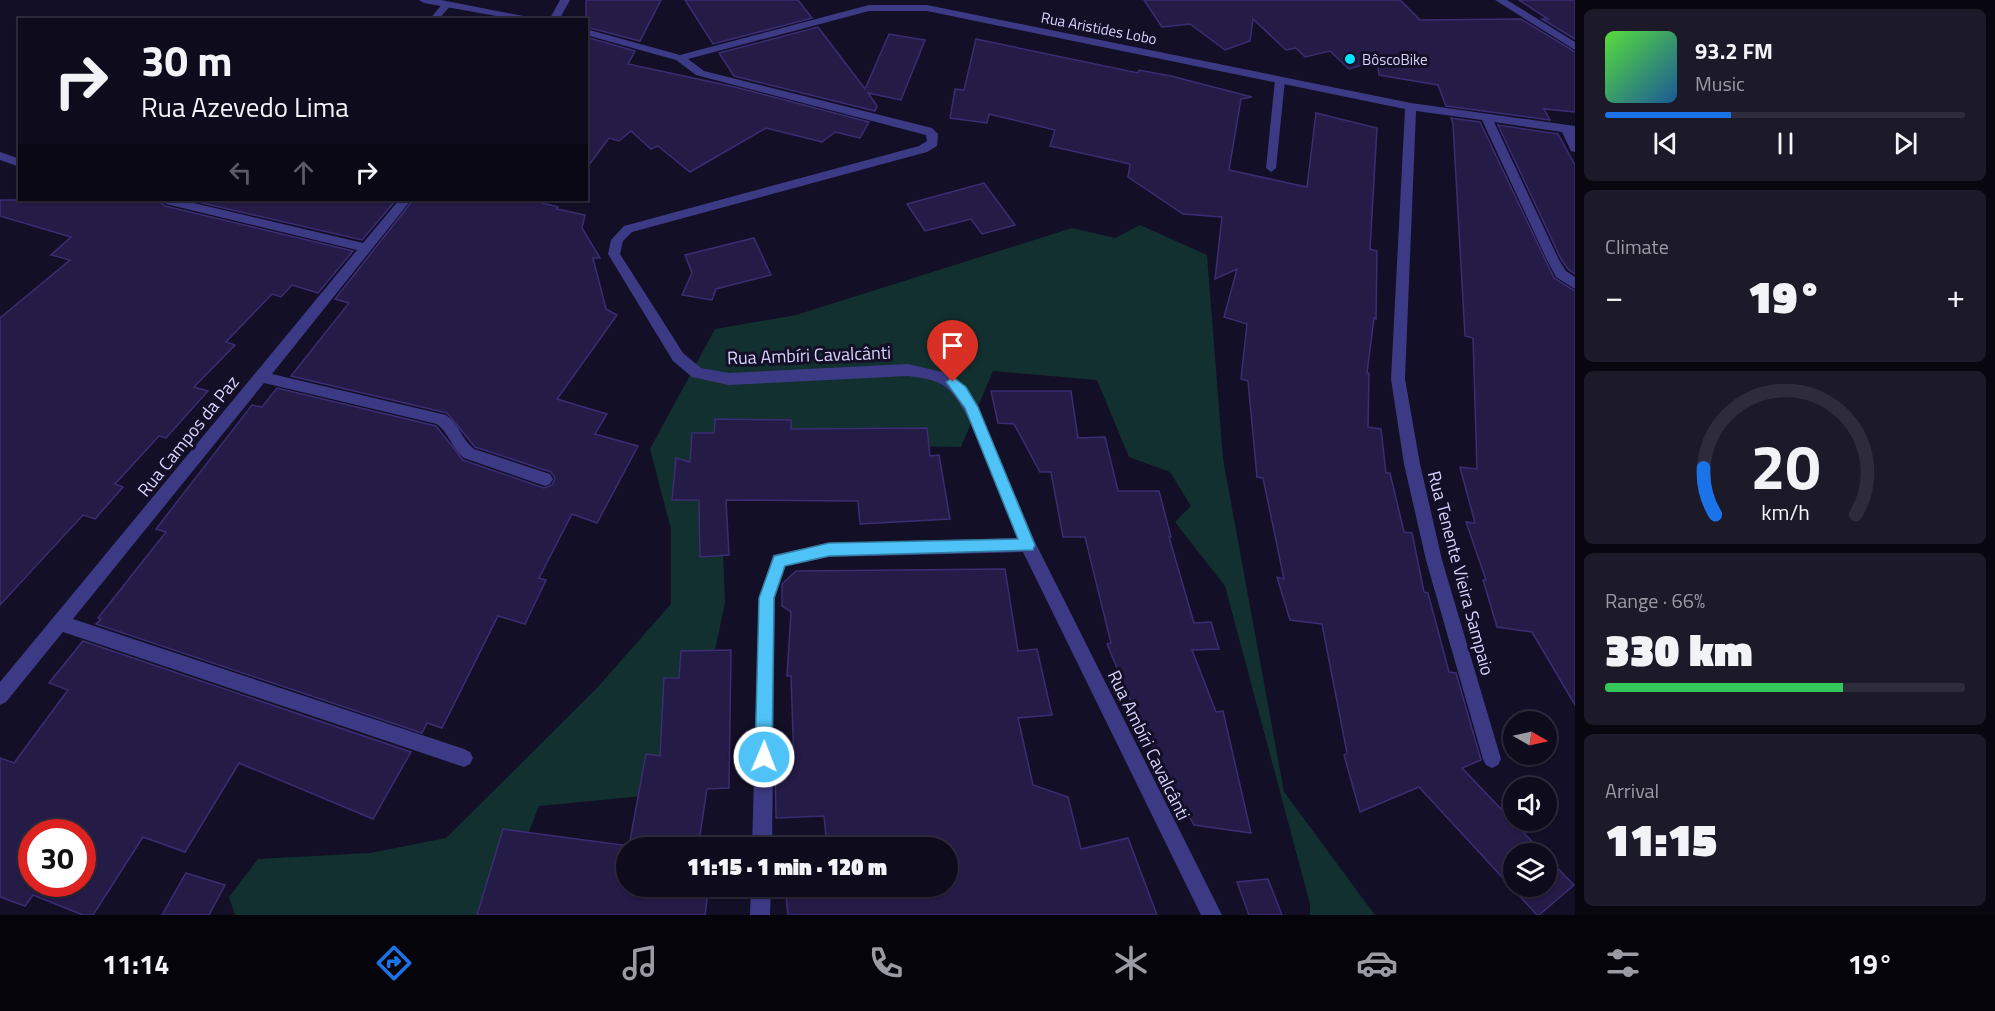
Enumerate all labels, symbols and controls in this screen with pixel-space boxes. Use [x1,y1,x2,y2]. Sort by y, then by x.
street label: Rua Aristides Lobo [1039,5,1159,51]
text: 30 m [141,28,233,92]
text: 93.2 FM [1695,34,1773,68]
icon: right [42,42,120,120]
place label: BôscoBike [1362,48,1428,71]
marker: BôscoBike [1343,52,1357,66]
text: Music [1695,68,1745,99]
text: Rua Azevedo Lima [141,86,349,127]
icon: previous [1649,127,1682,160]
icon: pause [1769,127,1802,160]
icon: next [1889,127,1922,160]
icon: left [224,156,257,189]
icon: ahead [287,156,320,189]
icon: right [350,156,383,189]
text: Climate [1605,231,1669,262]
text: 19° [1748,262,1822,330]
text: − [1605,271,1623,321]
text: + [1947,271,1965,321]
pin [927,320,978,382]
icon: arrive [936,329,969,362]
street label: Rua Ambíri Cavalcânti [727,339,891,371]
street label: Rua Campos da Paz [131,370,245,502]
text: 20 [1750,418,1820,513]
street label: Rua Tenente Vieira Sampaio [1421,468,1501,678]
text: km/h [1761,496,1809,528]
text: Range · 66% [1605,585,1705,616]
text: 330 km [1605,615,1753,683]
street label: Rua Ambíri Cavalcânti [1101,665,1197,825]
north arrow [1503,711,1557,765]
map controls [1503,711,1557,897]
position arrow [732,725,796,789]
text: Arrival [1605,775,1659,806]
button: sound [1503,777,1557,831]
text: 11:15 [1605,805,1717,873]
speed limit sign: 30 [18,819,96,897]
button: layers [1503,843,1557,897]
text: 11:15 · 1 min · 120 m [687,850,887,884]
icon: directions [373,942,415,984]
icon: music [619,942,661,984]
icon: phone [865,942,907,984]
icon: climate [1110,942,1152,984]
icon: car [1356,942,1398,984]
icon: filters [1602,942,1644,984]
text: 11:14 [102,943,169,984]
text: 19° [1848,943,1893,984]

